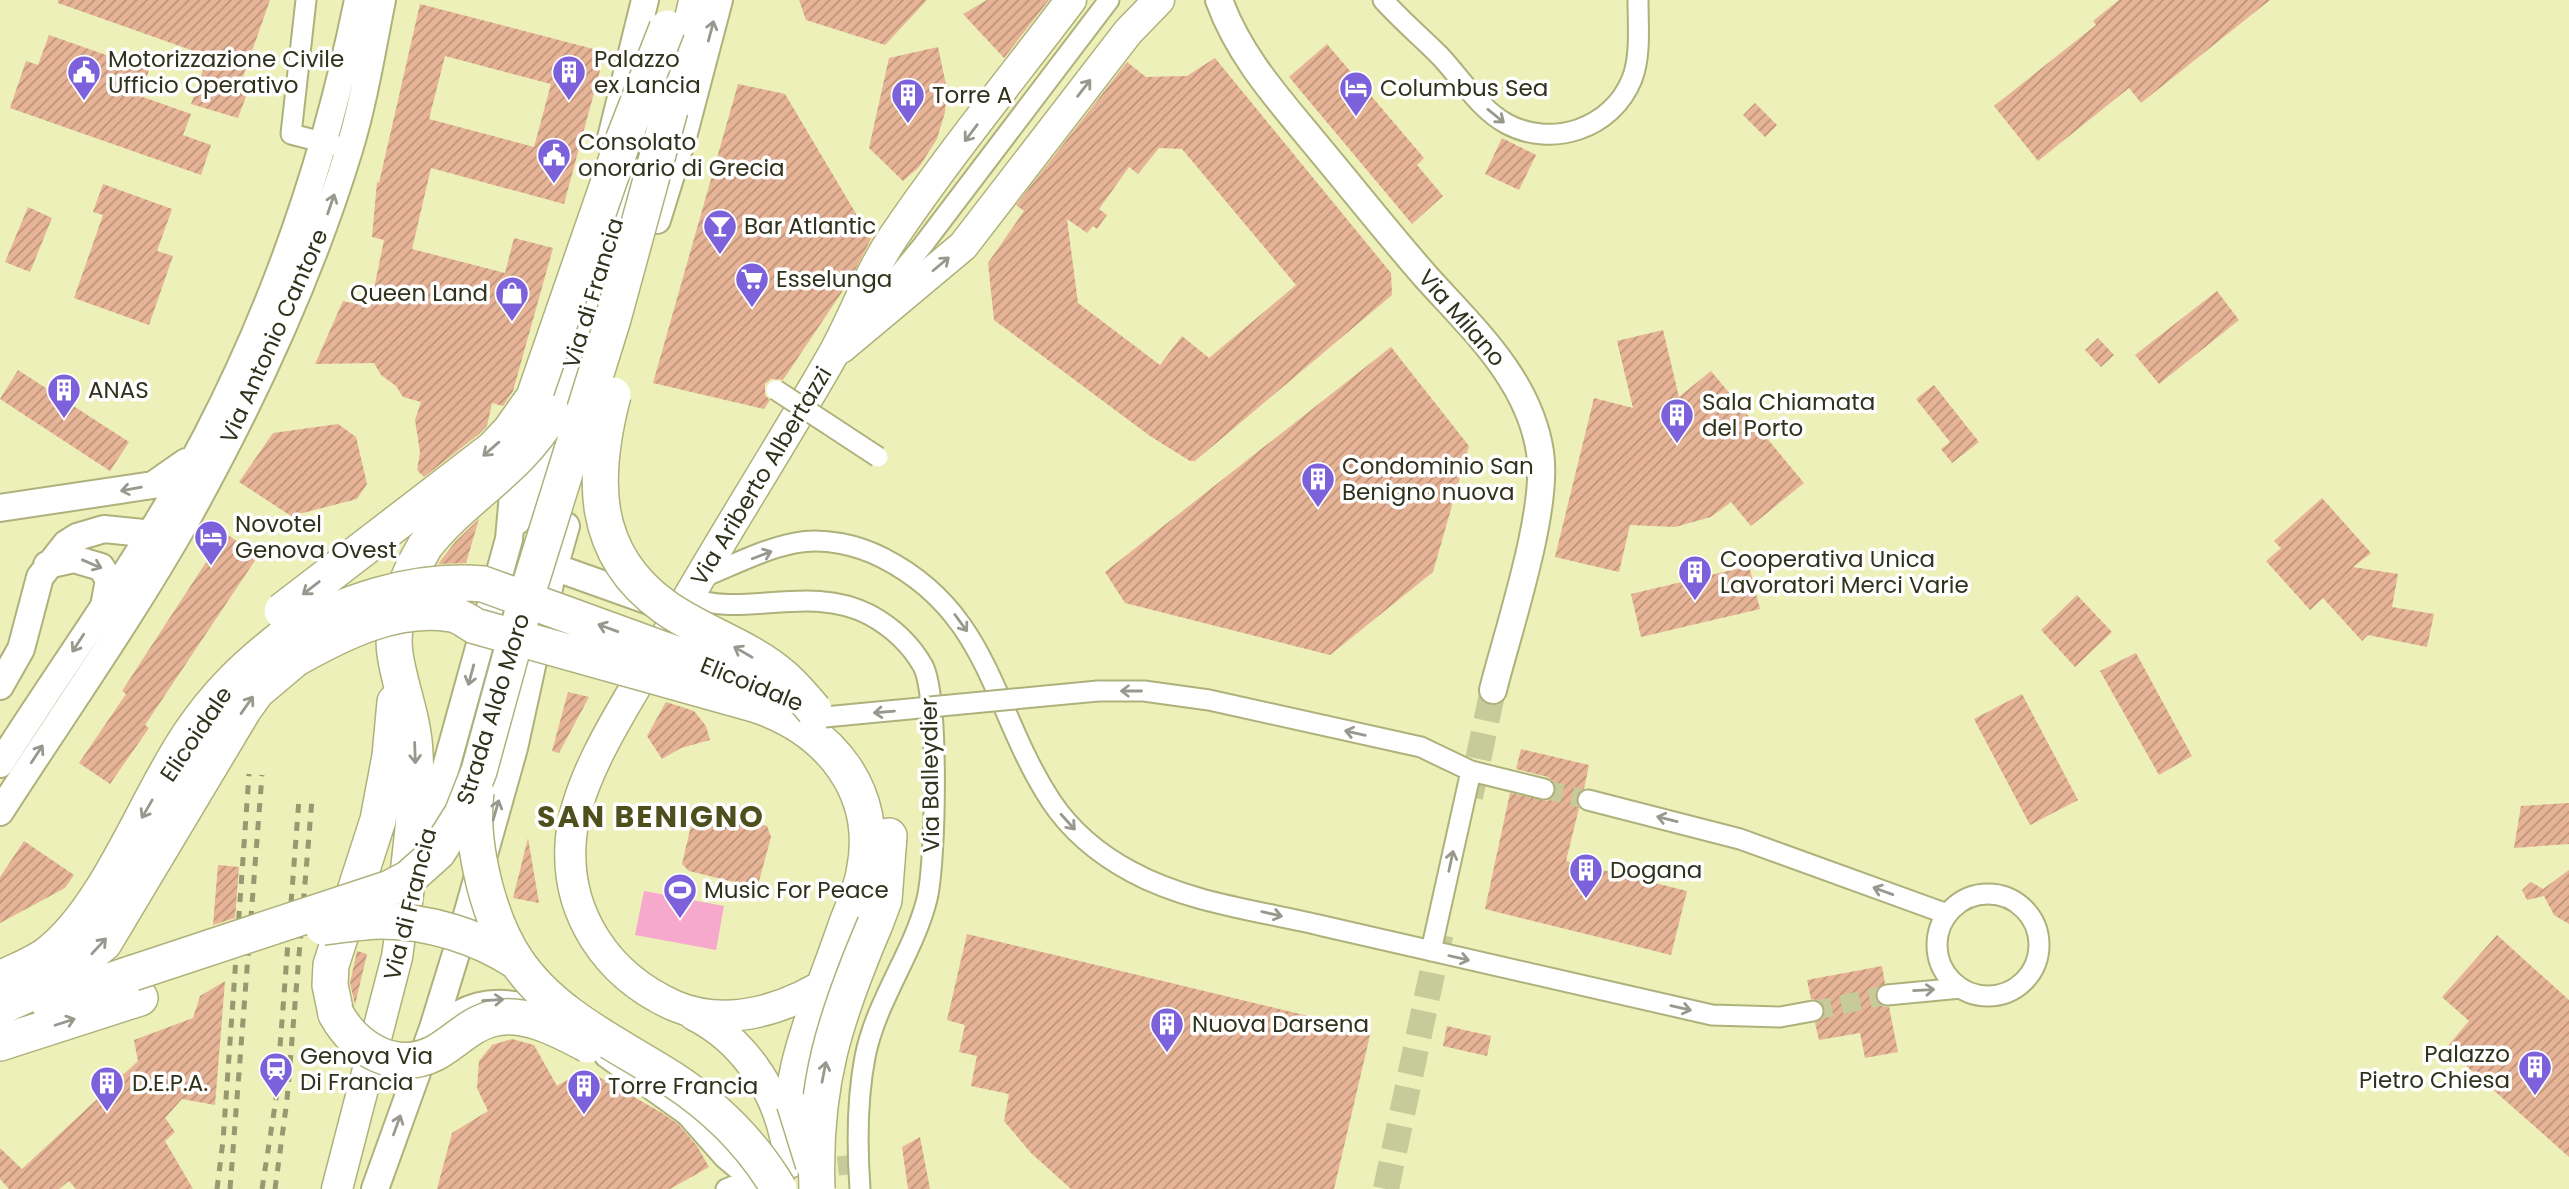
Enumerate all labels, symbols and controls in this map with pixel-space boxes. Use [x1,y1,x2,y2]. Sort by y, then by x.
one-way arrow [705,21,718,43]
place label: Motorizzazione Civile Ufficio Operativo [108,43,344,101]
place label: Palazzo ex Lancia [594,43,701,101]
public building icon: Motorizzazione Civile Ufficio Operativo [65,53,103,102]
building icon: Palazzo ex Lancia [550,53,588,102]
hotel icon: Columbus Sea [1337,69,1375,118]
place label: Columbus Sea [1380,72,1548,104]
building icon: Torre A [889,76,927,125]
place label: Torre A [932,79,1012,111]
one-way arrow [1077,79,1092,98]
one-way arrow [1486,108,1505,123]
one-way arrow [964,123,979,142]
place label: Consolato onorario di Grecia [578,126,785,184]
public building icon: Consolato onorario di Grecia [535,136,573,185]
one-way arrow [326,193,338,215]
bar icon: Bar Atlantic [701,207,739,256]
place label: Bar Atlantic [744,210,876,242]
street label: Via di Francia [555,214,631,372]
street label: Via Antonio Cantore [212,224,336,448]
one-way arrow [932,256,950,272]
supermarket icon: Esselunga [733,260,771,309]
place label: Esselunga [776,263,892,295]
street label: Via Milano [1411,263,1513,373]
shop icon: Queen Land [493,274,531,323]
place label: Queen Land [350,277,488,309]
street label: Via Ariberto Albertazzi [683,360,839,592]
building icon: ANAS [45,371,83,420]
place label: ANAS [88,374,149,406]
place label: Sala Chiamata del Porto [1702,386,1875,444]
building icon: Sala Chiamata del Porto [1658,396,1696,445]
one-way arrow [482,441,500,457]
place label: Condominio San Benigno nuova [1342,450,1534,508]
building icon: Condominio San Benigno nuova [1299,460,1337,509]
one-way arrow [120,483,143,496]
place label: Novotel Genova Ovest [235,508,397,566]
hotel icon: Novotel Genova Ovest [192,518,230,567]
place label: Cooperativa Unica Lavoratori Merci Varie [1720,543,1969,601]
one-way arrow [751,547,773,560]
building icon: Cooperativa Unica Lavoratori Merci Varie [1676,553,1714,602]
one-way arrow [81,559,102,572]
one-way arrow [302,581,321,596]
street label: Strada Aldo Moro [449,609,537,809]
one-way arrow [953,613,968,632]
one-way arrow [598,621,620,633]
one-way arrow [71,632,85,652]
one-way arrow [734,644,754,658]
street label: Elicoidale [696,649,808,719]
one-way arrow [464,663,477,686]
street label: Elicoidale [152,680,240,788]
one-way arrow [1120,684,1143,698]
one-way arrow [240,696,254,715]
street label: Via Balleydier [913,697,947,853]
one-way arrow [873,706,895,719]
one-way arrow [1344,726,1367,739]
one-way arrow [408,741,421,764]
one-way arrow [30,745,44,765]
district label: SAN BENIGNO [537,795,765,838]
one-way arrow [140,798,154,818]
one-way arrow [490,799,503,821]
one-way arrow [1656,812,1679,825]
one-way arrow [1060,813,1076,831]
street label: Via di Francia [376,825,444,983]
one-way arrow [1444,850,1458,873]
building icon: Dogana [1567,851,1605,900]
place label: Dogana [1610,854,1702,886]
sports icon: Music For Peace [661,871,699,920]
place label: Music For Peace [704,874,889,906]
one-way arrow [1872,884,1894,896]
one-way arrow [1260,908,1282,921]
one-way arrow [91,938,108,955]
one-way arrow [1447,952,1470,965]
one-way arrow [1912,983,1935,996]
one-way arrow [481,994,504,1007]
one-way arrow [1669,1001,1692,1015]
building icon: Nuova Darsena [1148,1005,1186,1054]
place label: Nuova Darsena [1192,1008,1369,1040]
one-way arrow [54,1015,76,1028]
place label: Palazzo Pietro Chiesa [2359,1038,2510,1096]
place label: Genova Via Di Francia [300,1040,433,1098]
building icon: Palazzo Pietro Chiesa [2516,1048,2554,1097]
station icon: Genova Via Di Francia [257,1050,295,1099]
one-way arrow [817,1061,831,1084]
building icon: D.E.P.A. [88,1064,126,1113]
place label: D.E.P.A. [132,1067,208,1099]
building icon: Torre Francia [565,1067,603,1116]
place label: Torre Francia [608,1070,758,1102]
one-way arrow [392,1114,405,1136]

